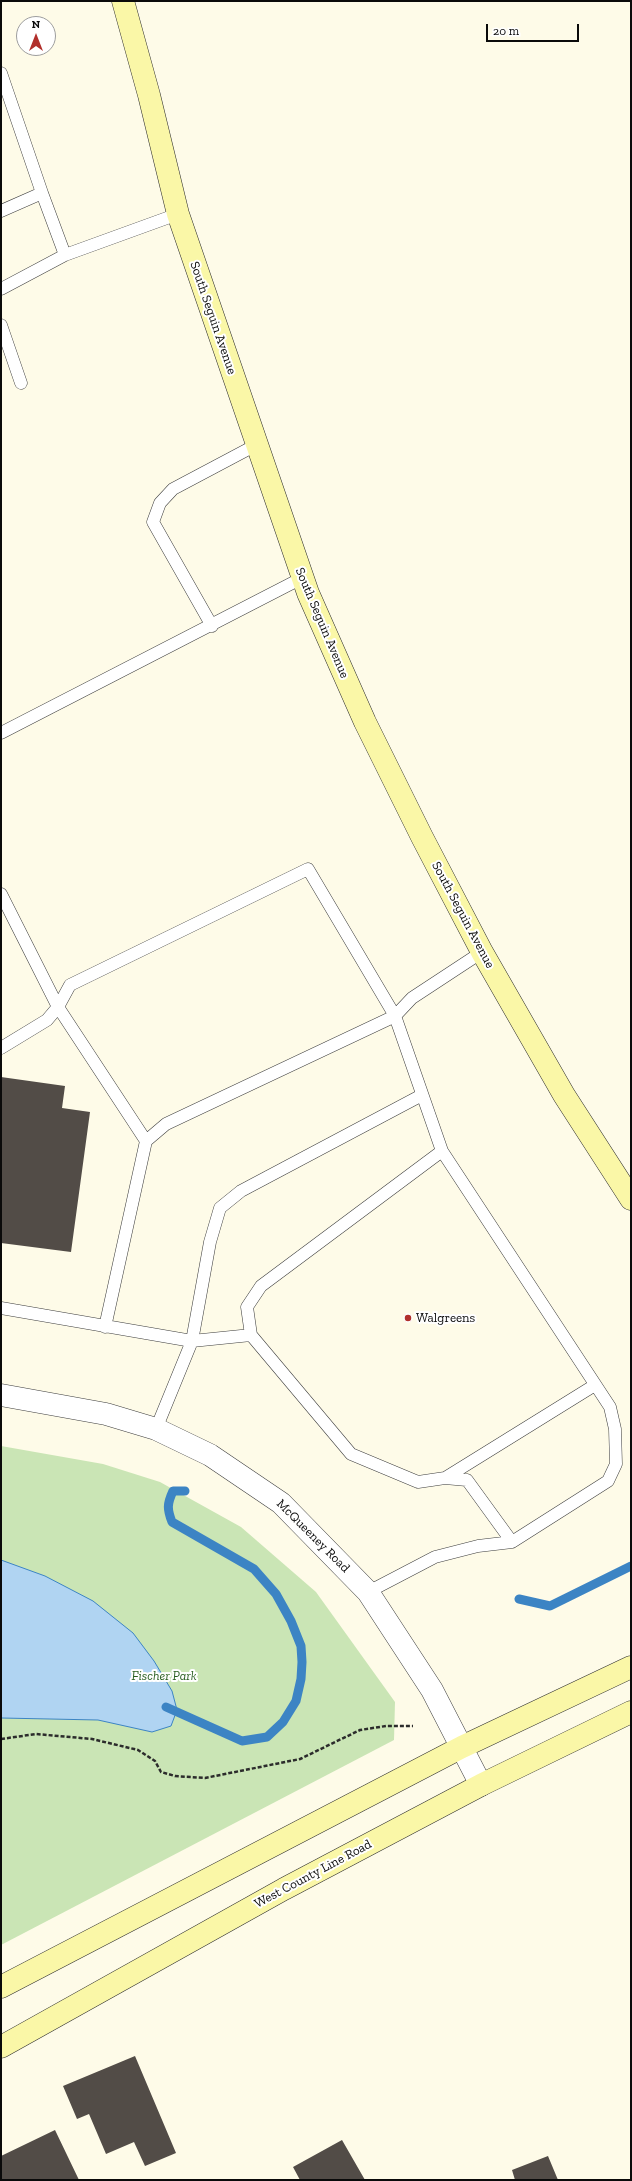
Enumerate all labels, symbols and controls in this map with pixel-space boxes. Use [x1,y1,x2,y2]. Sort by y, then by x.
north arrow [16,16,56,56]
scale bar [488,16,581,42]
text: N [32,18,40,31]
text: 20 m [493,24,519,38]
street label: South Seguin Avenue [186,259,240,377]
street label: South Seguin Avenue [292,565,352,681]
street label: South Seguin Avenue [428,859,498,971]
place label: Walgreens [416,1310,475,1326]
marker: Walgreens [403,1313,413,1323]
street label: McQueeney Road [273,1496,353,1576]
park label: Fischer Park [131,1668,197,1684]
street label: West County Line Road [252,1836,374,1912]

